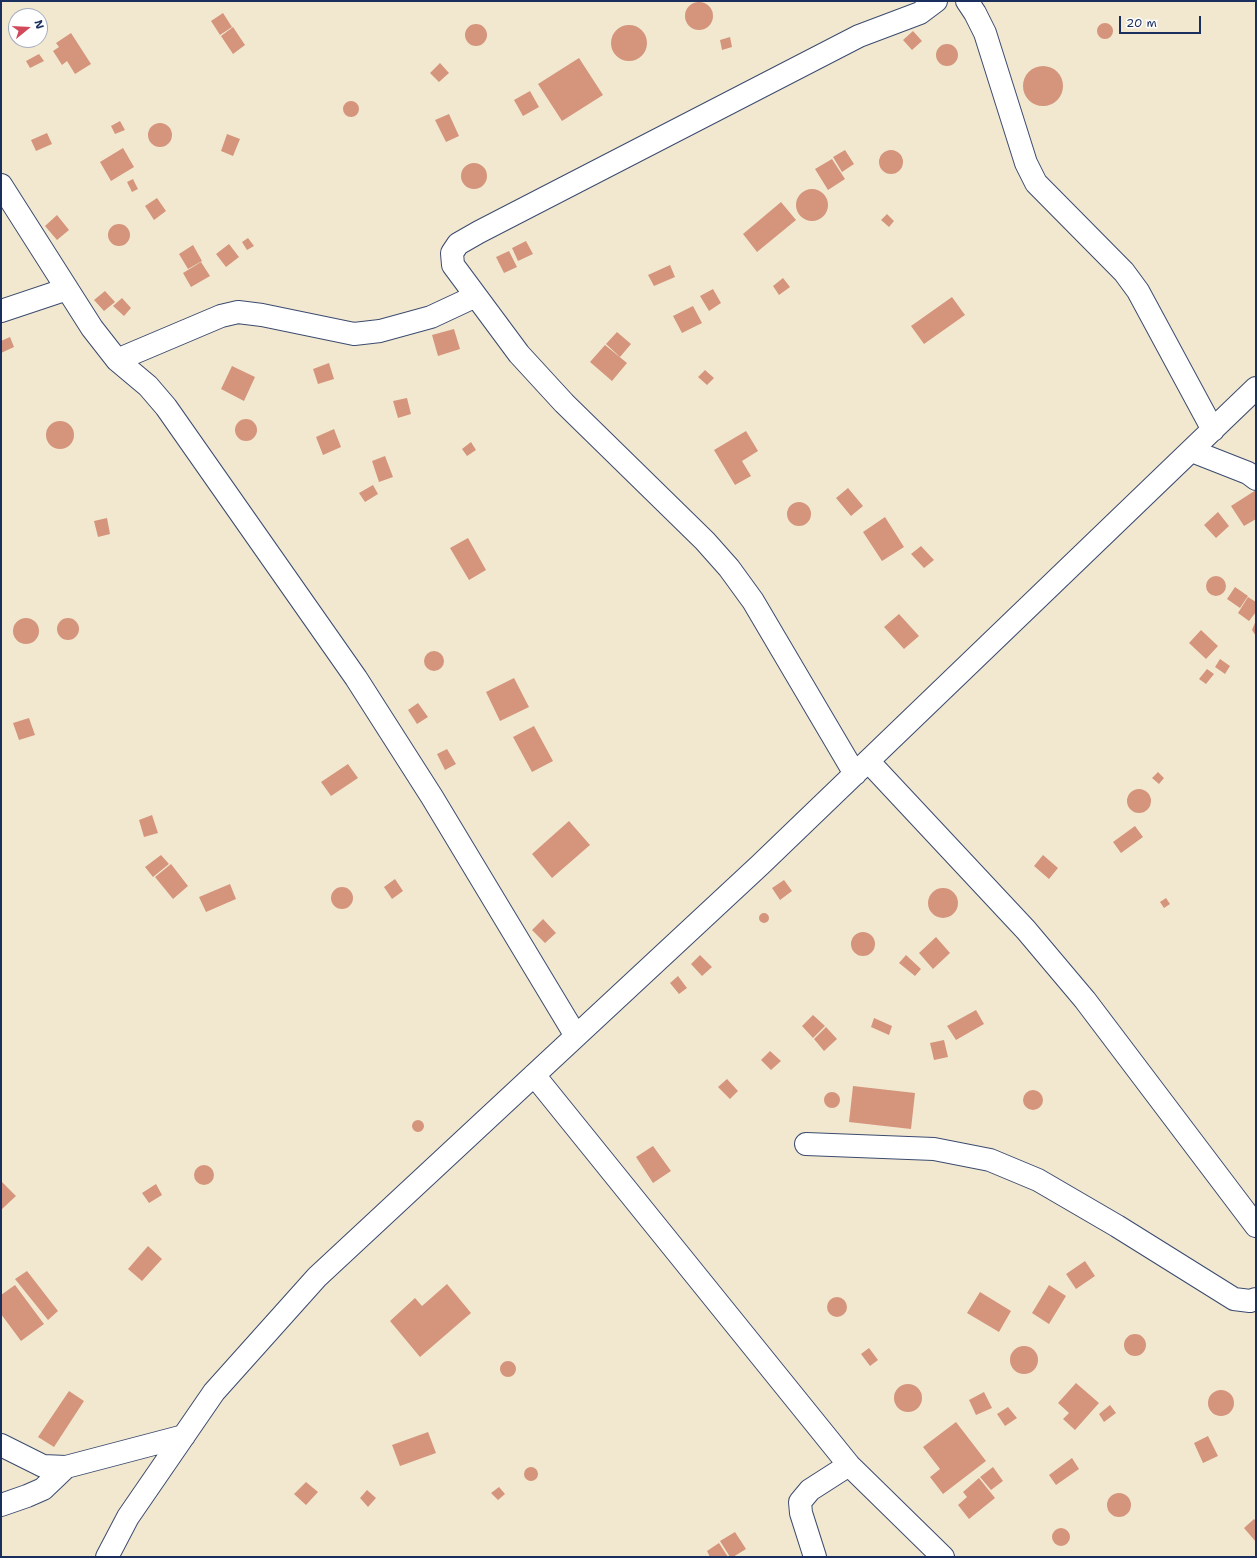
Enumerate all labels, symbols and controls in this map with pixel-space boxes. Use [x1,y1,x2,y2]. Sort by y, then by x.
north arrow [8,8,48,48]
scale bar [1121,8,1203,34]
text: 20 m [1126,15,1157,31]
text: N [30,18,47,31]

